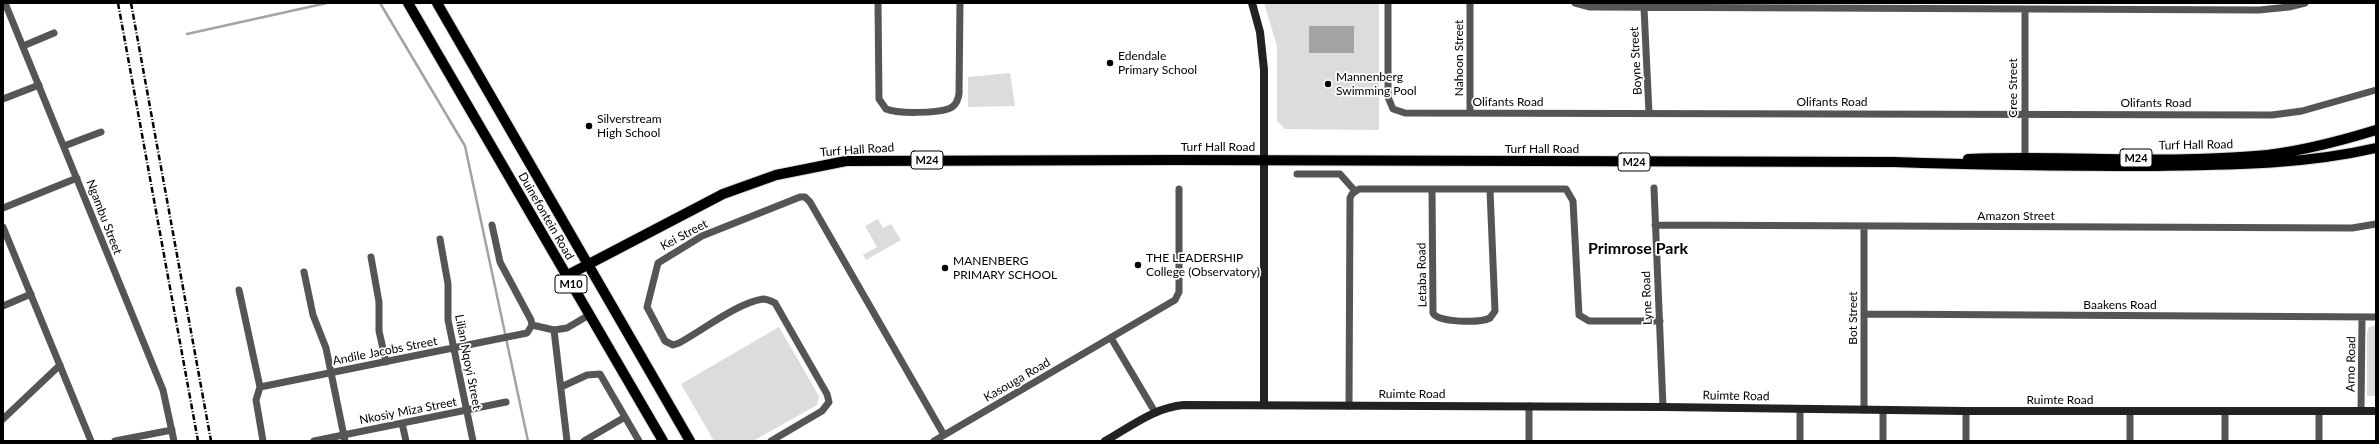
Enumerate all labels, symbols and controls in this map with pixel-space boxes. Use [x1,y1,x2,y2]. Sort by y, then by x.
street label: Nahoon Street [1452,20,1466,96]
street label: Boyne Street [1627,27,1645,95]
place label: Edendale Primary School [1118,49,1197,77]
marker: Edendale Primary School [1105,58,1115,68]
street label: Cree Street [2006,58,2020,118]
place label: Mannenberg Swimming Pool [1336,70,1417,98]
marker: Mannenberg Swimming Pool [1323,79,1333,89]
street label: Olifants Road [1472,95,1544,109]
street label: Olifants Road [1796,95,1868,109]
street label: Olifants Road [2120,96,2192,110]
place label: Silverstream High School [597,112,662,140]
marker: Silverstream High School [584,121,594,131]
street label: Turf Hall Road [2159,137,2233,153]
street label: Turf Hall Road [819,140,895,160]
street label: Turf Hall Road [1181,140,1255,154]
street label: Turf Hall Road [1505,142,1579,156]
road number: M24 [2120,149,2152,167]
road number: M24 [911,151,943,169]
road number: M24 [1618,153,1650,171]
street label: Duinefontein Road [515,170,577,262]
street label: Ngambu Street [83,177,125,257]
street label: Amazon Street [1977,209,2055,223]
street label: Kei Street [658,217,710,253]
district label: Primrose Park [1588,239,1688,259]
street label: Letaba Road [1414,243,1430,307]
place label: THE LEADERSHIP College (Observatory) [1146,251,1260,279]
place label: MANENBERG PRIMARY SCHOOL [953,254,1057,282]
marker: THE LEADERSHIP College (Observatory) [1133,260,1143,270]
marker: MANENBERG PRIMARY SCHOOL [940,263,950,273]
street label: Lyne Road [1639,271,1655,325]
road number: M10 [555,275,587,293]
street label: Bot Street [1846,291,1860,345]
street label: Baakens Road [2083,298,2157,312]
street label: Lilian Nqoyi Street [452,313,484,411]
street label: Andile Jacobs Street [331,334,439,368]
street label: Arno Road [2343,336,2359,392]
street label: Kasouga Road [981,355,1053,405]
street label: Ruimte Road [1379,387,1445,401]
street label: Ruimte Road [1702,388,1770,404]
street label: Ruimte Road [2027,393,2093,407]
street label: Nkosiy Miza Street [358,394,458,428]

